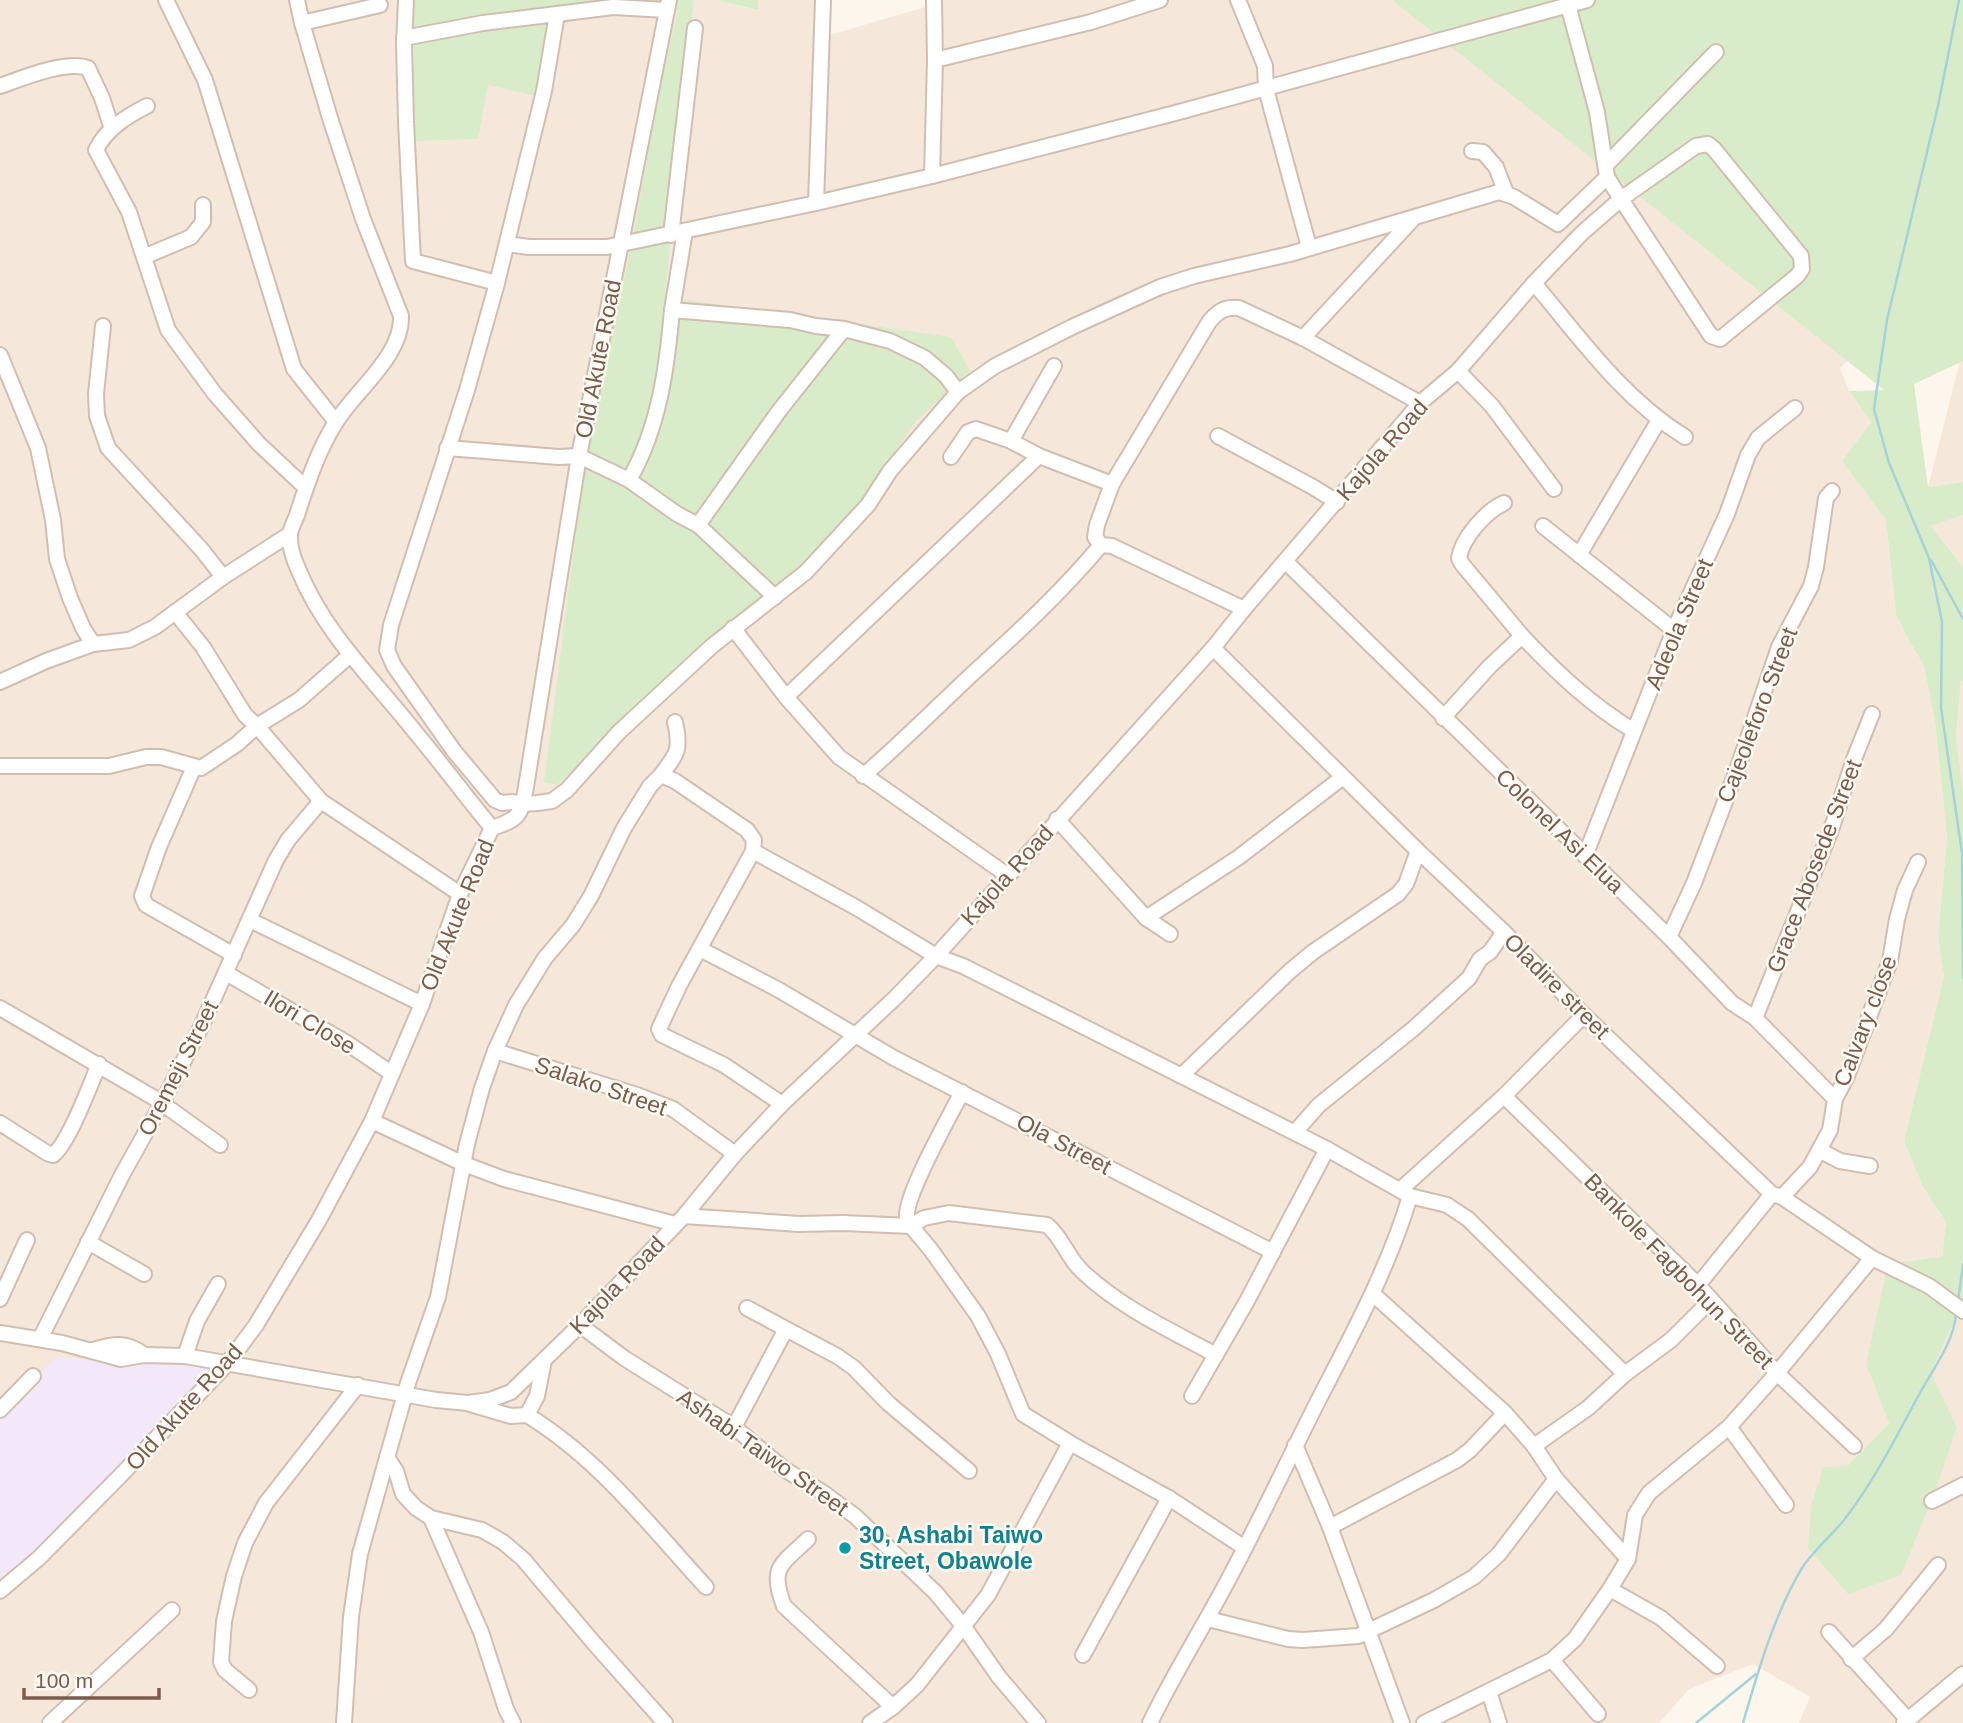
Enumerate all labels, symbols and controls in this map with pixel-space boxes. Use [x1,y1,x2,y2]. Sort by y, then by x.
street label: Old Akute Road [570,277,626,441]
street label: Kajola Road [1331,394,1433,506]
street label: Adeola Street [1640,554,1718,693]
street label: Cajeoleforo Street [1712,623,1803,806]
street label: Grace Abosede Street [1761,755,1867,976]
street label: Colonel Asi Elua [1491,763,1629,899]
street label: Kajola Road [955,820,1059,930]
street label: Old Akute Road [415,835,499,995]
street label: Oladire street [1499,928,1615,1044]
street label: Calvary close [1828,952,1902,1090]
street label: Ilori Close [259,985,361,1059]
street label: Oremeji Street [133,996,224,1140]
street label: Salako Street [531,1051,671,1121]
street label: Ola Street [1012,1108,1116,1180]
street label: Bankole Fagbohun Street [1579,1168,1779,1374]
street label: Kajola Road [564,1231,670,1339]
street label: Old Akute Road [120,1338,248,1476]
street label: Ashabi Taiwo Street [672,1383,854,1521]
place label: 30, Ashabi Taiwo Street, Obawole [859,1522,1043,1574]
marker: 30, Ashabi Taiwo Street, Obawole [837,1540,853,1556]
scale bar [24,1656,159,1700]
text: 100 m [35,1669,93,1692]

